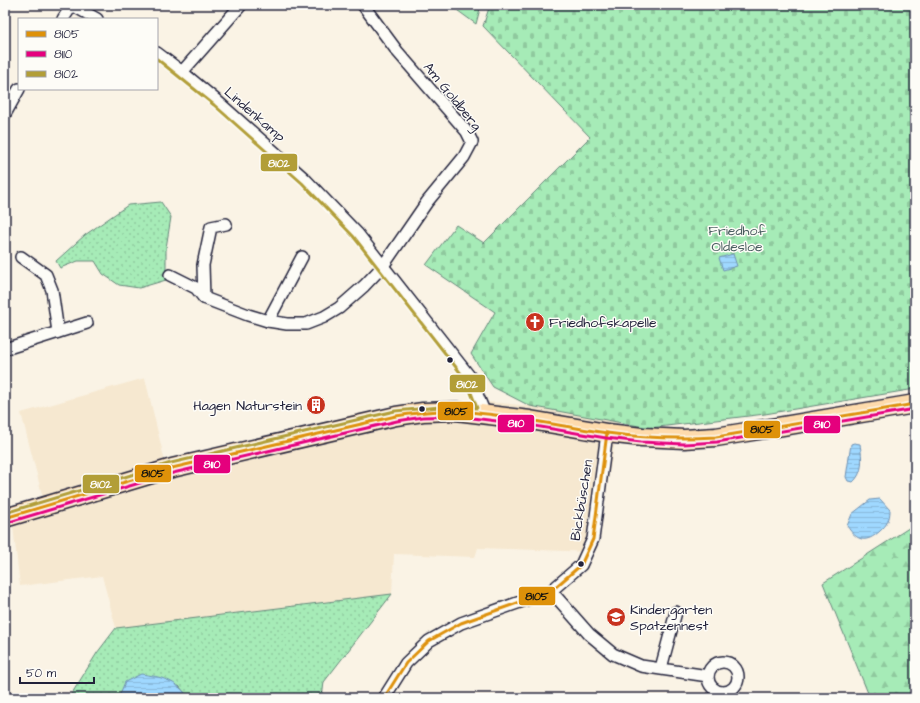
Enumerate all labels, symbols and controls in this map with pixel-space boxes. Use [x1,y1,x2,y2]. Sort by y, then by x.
legend [18,18,158,90]
text: 8105 [54,26,80,43]
text: 8110 [54,46,73,63]
street label: Am Goldberg [418,58,486,135]
text: 8102 [54,66,78,83]
street label: Lindenkamp [219,83,289,147]
line badge: 8102 [260,153,298,172]
text: 8102 [268,156,291,171]
park label: Friedhof Oldesloe [708,221,766,257]
church icon: Friedhofskapelle [524,311,546,333]
place label: Friedhofskapelle [549,313,657,333]
unlabelled marker [445,355,455,365]
line badge: 8102 [449,374,486,393]
text: 8102 [456,377,479,392]
building icon: Hagen Naturstein [305,394,327,416]
place label: Hagen Naturstein [193,396,302,416]
line badge: 8105 [437,401,474,421]
unlabelled marker [417,404,427,414]
text: 8105 [444,404,468,419]
line badge: 8110 [497,414,535,433]
line badge: 8110 [803,415,841,434]
text: 8110 [508,416,525,431]
text: 8110 [814,417,831,432]
line badge: 8105 [743,420,781,439]
text: 8105 [750,422,774,437]
line badge: 8110 [193,454,231,474]
text: 8110 [204,457,221,472]
street label: Bickbüschen [566,458,598,542]
line badge: 8105 [134,464,172,483]
text: 8105 [141,466,165,481]
line badge: 8102 [82,474,120,494]
text: 8102 [90,477,113,492]
unlabelled marker [576,559,586,569]
line badge: 8105 [518,586,556,606]
text: 8105 [525,589,549,604]
place label: Kindergarten Spatzennest [630,600,712,636]
school or university icon: Kindergarten Spatzennest [605,606,627,628]
scale bar [20,659,94,685]
text: 50 m [26,665,57,682]

